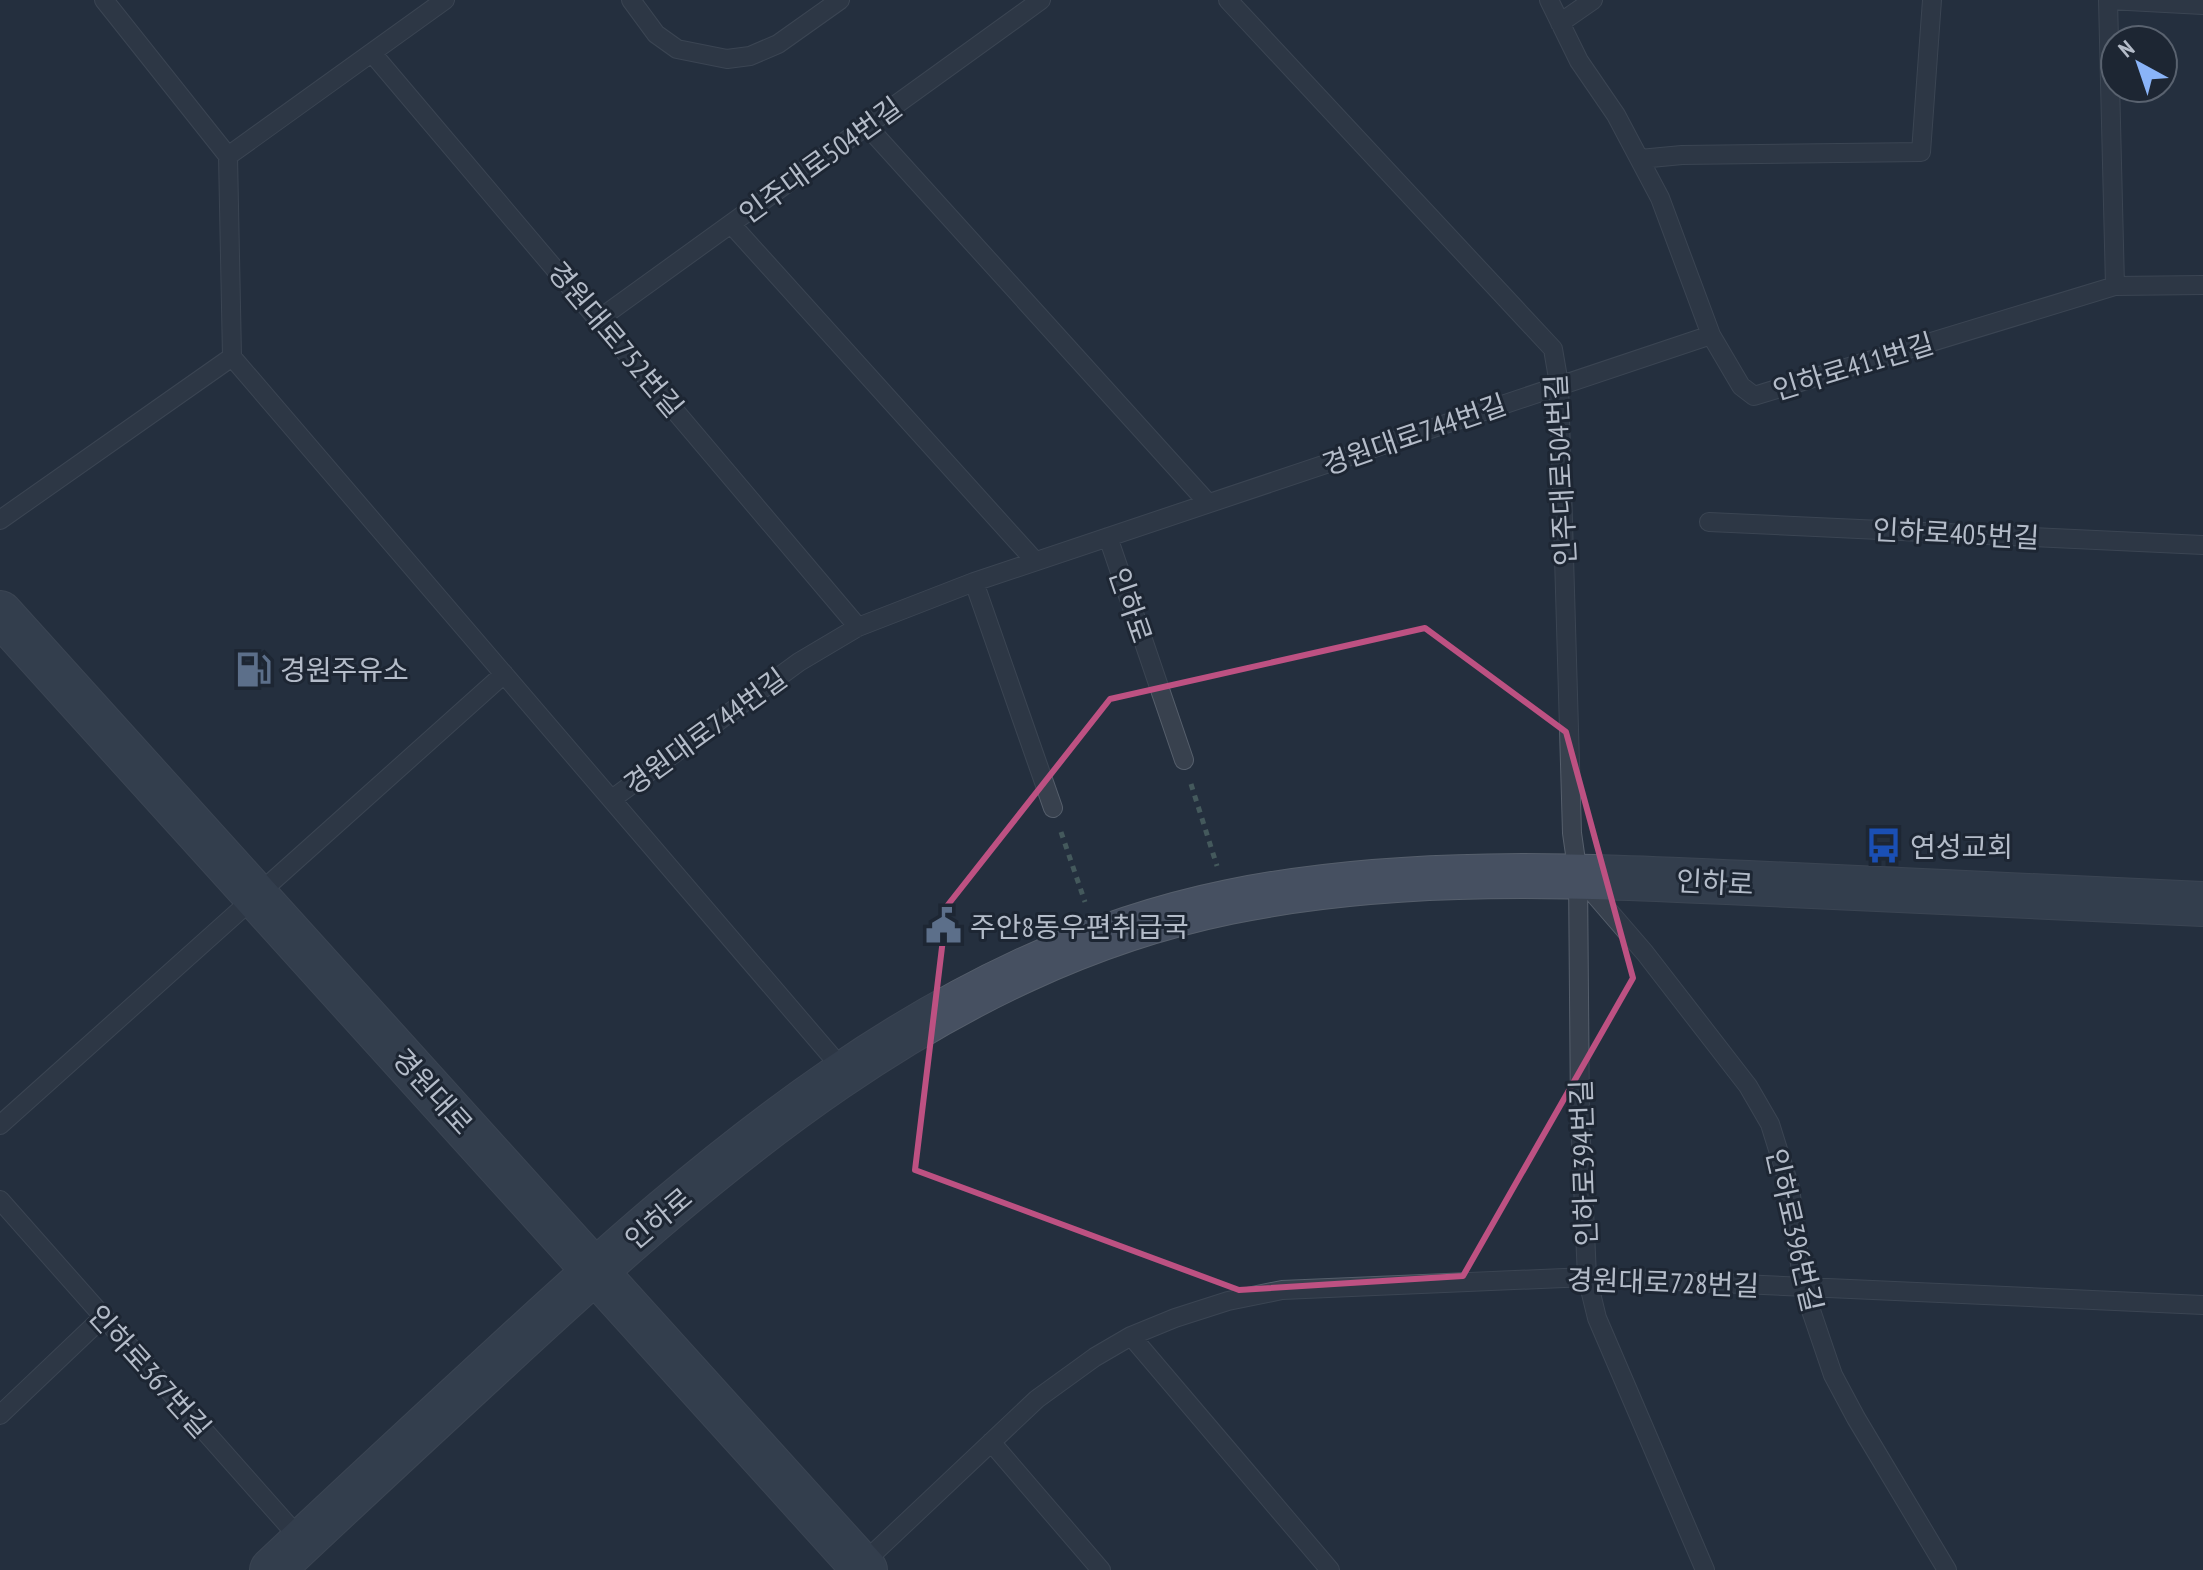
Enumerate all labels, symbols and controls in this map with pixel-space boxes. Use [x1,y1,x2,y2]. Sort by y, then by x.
north arrow [2099,24,2179,104]
text: N [2113,34,2140,63]
street label: 인주대로504번길 [731,88,909,232]
street label: 경원대로752번길 [540,253,692,425]
street label: 인하로411번길 [1768,324,1938,408]
street label: 인주대로504번길 [1536,373,1584,567]
street label: 경원대로744번길 [1317,385,1511,483]
street label: 인하로405번길 [1872,510,2040,556]
street label: 인하로 [1101,562,1161,648]
fuel station icon: 경원주유소 [235,650,273,688]
place label: 경원주유소 [280,651,409,688]
street label: 경원대로744번길 [616,659,794,803]
bus stop icon: 연성교회 [1865,827,1903,865]
place label: 연성교회 [1910,828,2013,865]
street label: 인하로 [1675,862,1755,902]
public building icon: 주안8동우편취급국 [925,907,963,945]
place label: 주안8동우편취급국 [970,908,1189,945]
street label: 경원대로 [385,1040,481,1142]
street label: 인하로394번길 [1562,1079,1604,1247]
street label: 인하로396번길 [1758,1145,1832,1315]
street label: 인하로 [617,1179,699,1257]
street label: 경원대로728번길 [1566,1260,1760,1304]
street label: 인하로367번길 [81,1297,219,1445]

